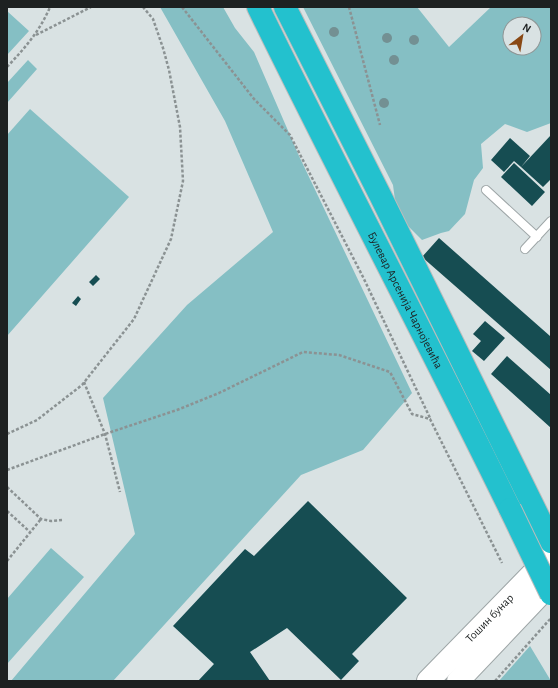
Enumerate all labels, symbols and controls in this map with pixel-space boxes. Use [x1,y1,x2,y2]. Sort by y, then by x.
north arrow [502,16,542,56]
text: N [521,21,533,35]
street label: Булевар Арсенија Чарнојевића [366,230,445,371]
street label: Тошин бунар [463,591,516,645]

